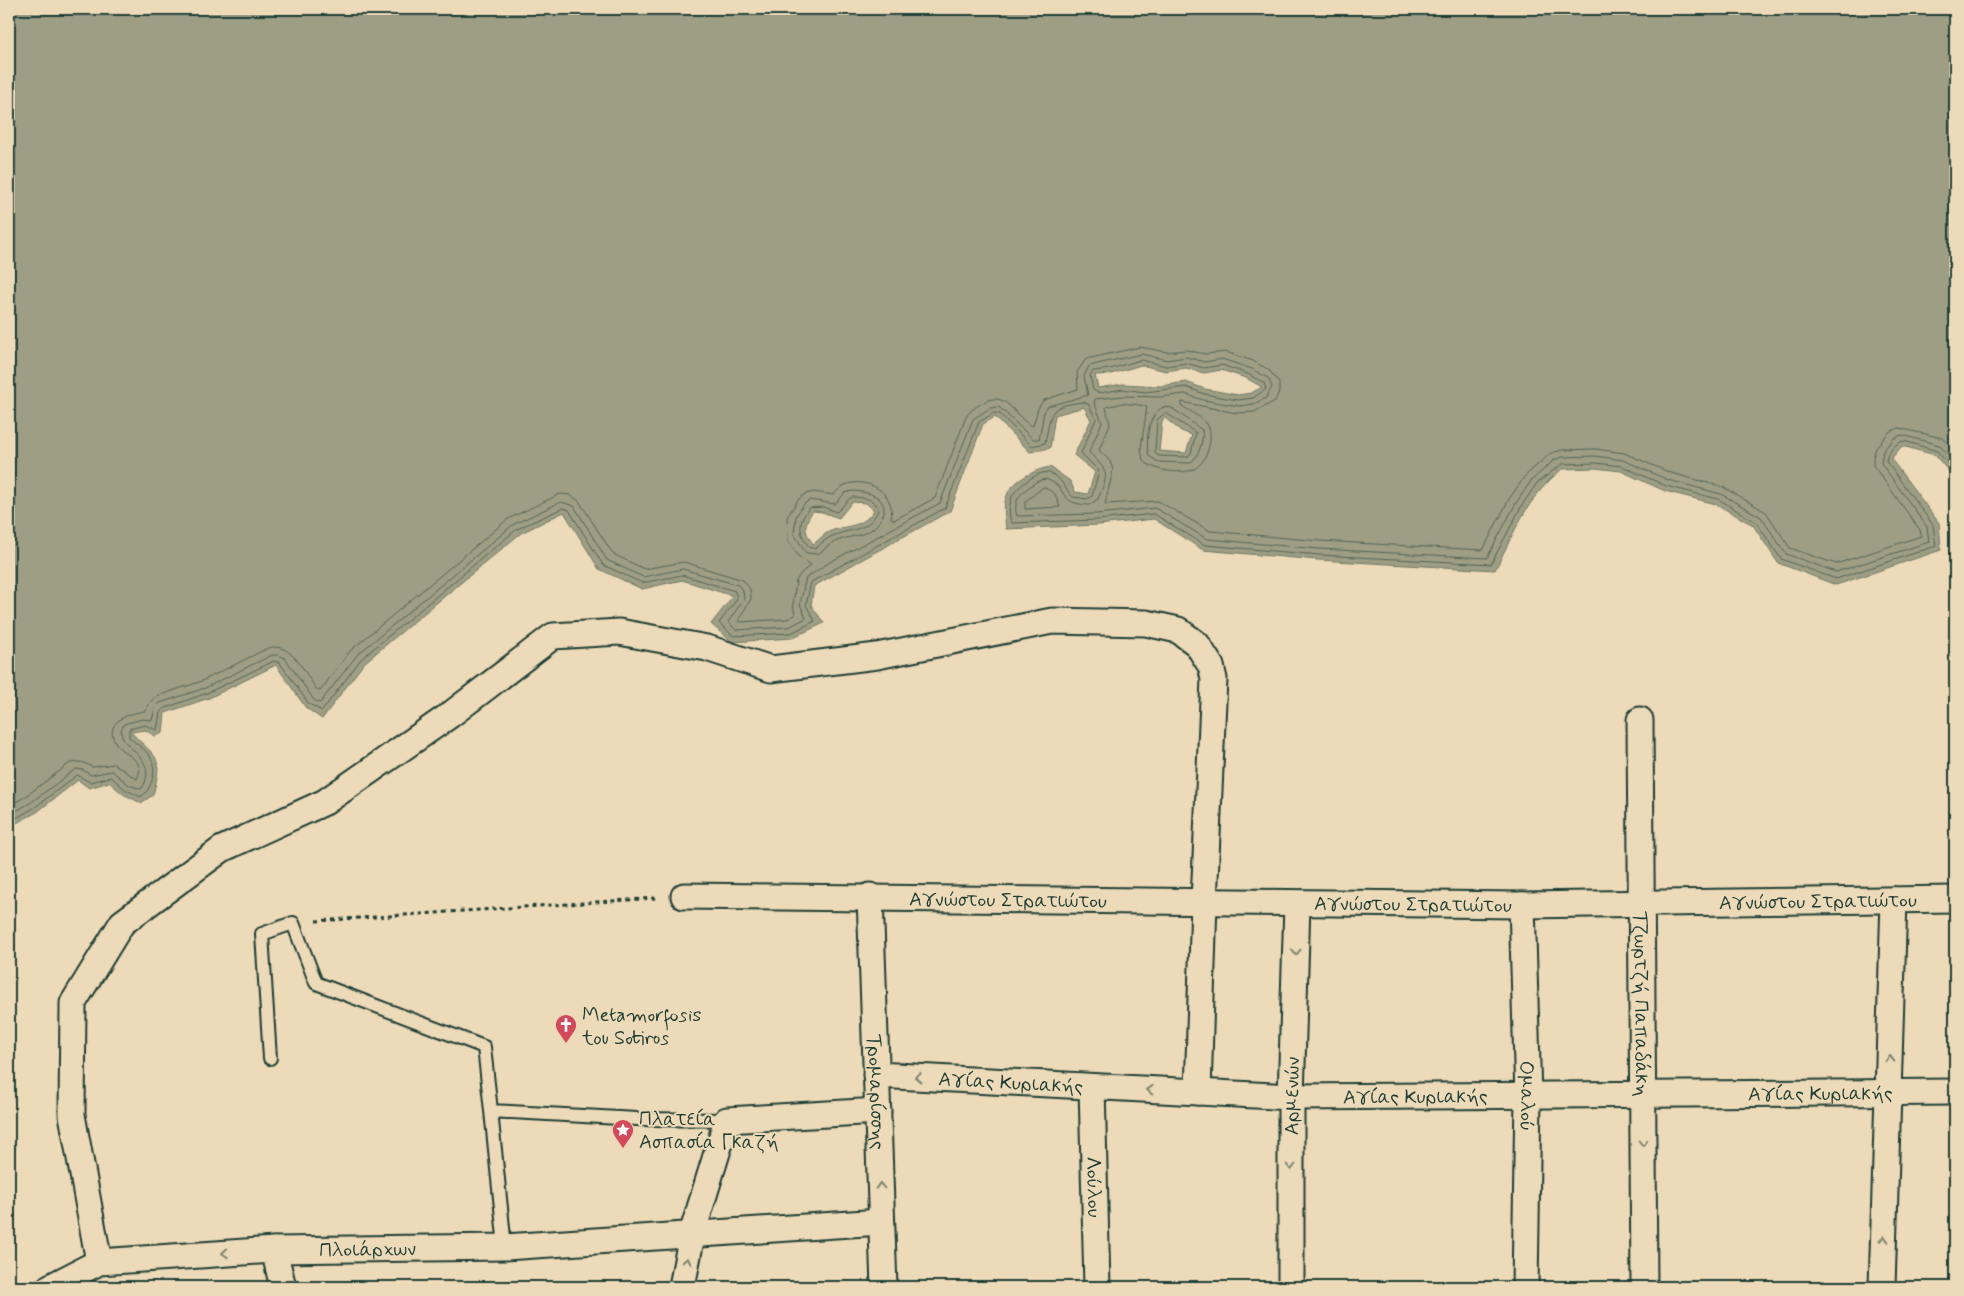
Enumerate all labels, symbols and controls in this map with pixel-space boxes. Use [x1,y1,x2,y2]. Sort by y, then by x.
street label: Αγνώστου Στρατιώτου [909,886,1107,916]
street label: Αγνώστου Στρατιώτου [1719,888,1917,917]
street label: Αγνώστου Στρατιώτου [1314,891,1512,920]
street label: Τζωρτζή Παπαδάκη [1626,911,1655,1097]
one-way arrow [1290,949,1301,957]
place label: Metamorfosis tou Sotiros [581,1002,701,1052]
church icon: Metamorfosis tou Sotiros [554,1013,578,1044]
street label: Τρομαρίσσης [860,1033,891,1151]
one-way arrow [1884,1054,1895,1062]
street label: Αρμενών [1279,1056,1307,1135]
street label: Ομαλού [1512,1060,1540,1131]
street label: Αγίας Κυριακής [938,1066,1084,1101]
one-way arrow [913,1072,921,1083]
street label: Αγίας Κυριακής [1748,1080,1893,1109]
one-way arrow [1145,1084,1153,1095]
street label: Αγίας Κυριακής [1343,1084,1488,1112]
place label: Πλατεία Ασπασία Γκαζή [639,1106,779,1156]
place icon: Πλατεία Ασπασία Γκαζή [611,1118,635,1149]
one-way arrow [1638,1140,1648,1147]
street label: Λούλου [1079,1156,1107,1218]
one-way arrow [1286,1164,1296,1172]
one-way arrow [875,1182,885,1190]
one-way arrow [1879,1234,1889,1242]
street label: Πλοιάρχων [319,1236,416,1264]
one-way arrow [221,1247,229,1258]
one-way arrow [681,1256,692,1265]

